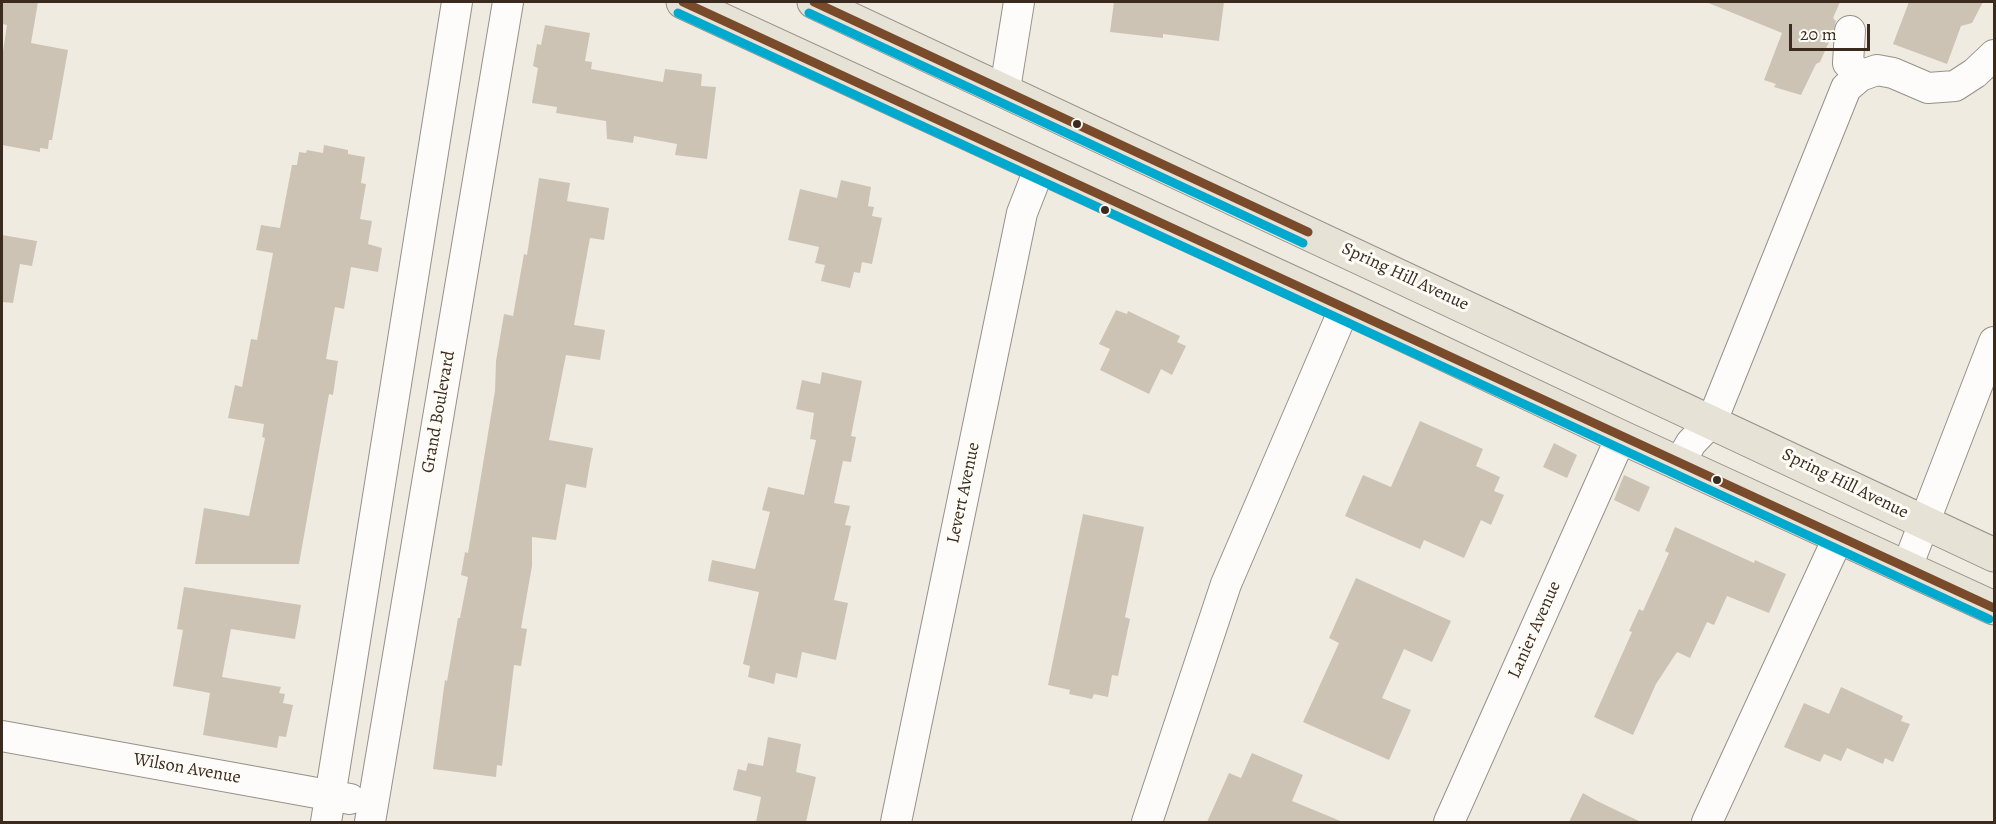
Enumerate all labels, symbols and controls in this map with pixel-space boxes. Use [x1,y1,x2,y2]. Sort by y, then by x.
scale bar [1792,12,1873,50]
text: 20 m [1800,22,1837,46]
unlabelled marker [1071,118,1083,130]
unlabelled marker [1099,204,1111,216]
street label: Spring Hill Avenue [1338,238,1472,316]
street label: Grand Boulevard [418,349,460,475]
street label: Levert Avenue [943,440,985,546]
street label: Spring Hill Avenue [1778,444,1912,524]
unlabelled marker [1711,474,1723,486]
street label: Lanier Avenue [1504,578,1566,682]
street label: Wilson Avenue [132,749,242,789]

